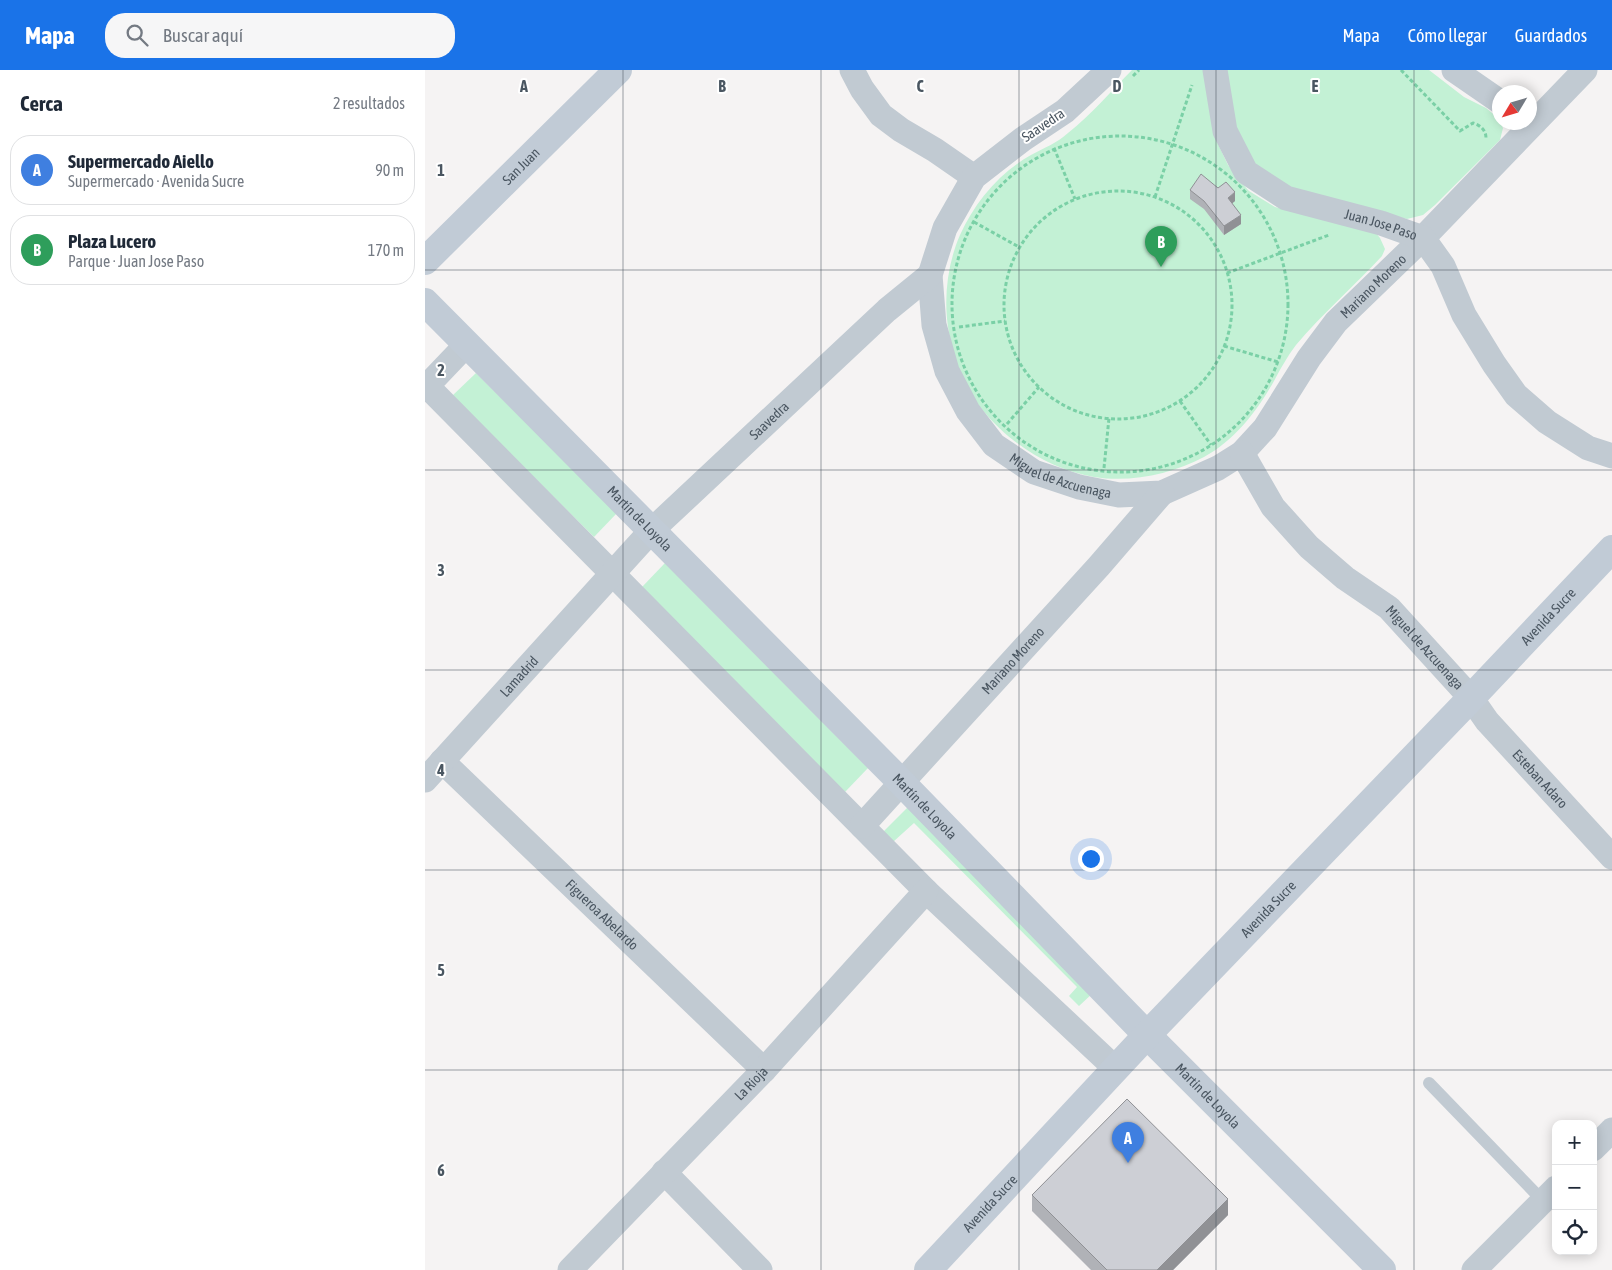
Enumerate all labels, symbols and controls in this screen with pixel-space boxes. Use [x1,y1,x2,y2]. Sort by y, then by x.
search box [105,13,455,58]
icon: search [123,21,151,49]
text: Mapa [25,22,75,49]
text: Buscar aquí [163,24,243,46]
text: Mapa [1342,25,1380,46]
text: Cómo llegar [1408,25,1487,46]
text: Guardados [1515,25,1587,46]
text: A [519,77,528,95]
text: B [718,77,726,95]
text: C [916,77,924,95]
text: D [1113,77,1122,95]
text: E [1312,77,1319,95]
north arrow [1492,85,1537,130]
text: Cerca [20,91,63,115]
text: 2 resultados [333,94,405,112]
street label: Saavedra [1019,105,1067,145]
street label: San Juan [499,144,543,188]
text: Supermercado Aiello [68,150,214,172]
text: A [33,161,41,179]
text: 90 m [375,161,404,179]
text: 1 [437,161,445,179]
text: Supermercado · Avenida Sucre [68,172,244,190]
street label: Juan Jose Paso [1343,206,1419,243]
pin: B [1145,226,1177,267]
text: Plaza Lucero [68,230,156,252]
text: B [33,241,41,259]
text: 170 m [368,241,404,259]
street label: Mariano Moreno [1337,251,1409,321]
text: Parque · Juan Jose Paso [68,252,204,270]
text: 2 [437,361,445,379]
street label: Saavedra [746,398,792,443]
street label: Miguel de Azcuenaga [1006,450,1113,501]
street label: Martín de Loyola [604,483,675,554]
text: 3 [437,561,445,579]
street label: Avenida Sucre [1518,585,1579,648]
street label: Miguel de Azcuenaga [1383,602,1467,693]
street label: Mariano Moreno [978,624,1047,697]
street label: Lamadrid [497,653,542,700]
street label: Esteban Adaro [1509,746,1571,811]
text: 4 [436,761,445,779]
street label: Martín de Loyola [889,770,960,842]
your location [1078,846,1104,872]
street label: Figueroa Abelardo [562,876,642,953]
street label: Avenida Sucre [1237,877,1299,941]
text: 5 [437,961,445,979]
street label: Martín de Loyola [1172,1060,1244,1132]
street label: La Rioja [731,1063,771,1103]
map controls [1552,1120,1597,1255]
button: + [1552,1120,1597,1165]
pin: A [1112,1122,1144,1163]
text: 6 [437,1161,445,1179]
button: − [1552,1165,1597,1210]
street label: Avenida Sucre [960,1172,1021,1235]
button: locate [1552,1210,1597,1255]

